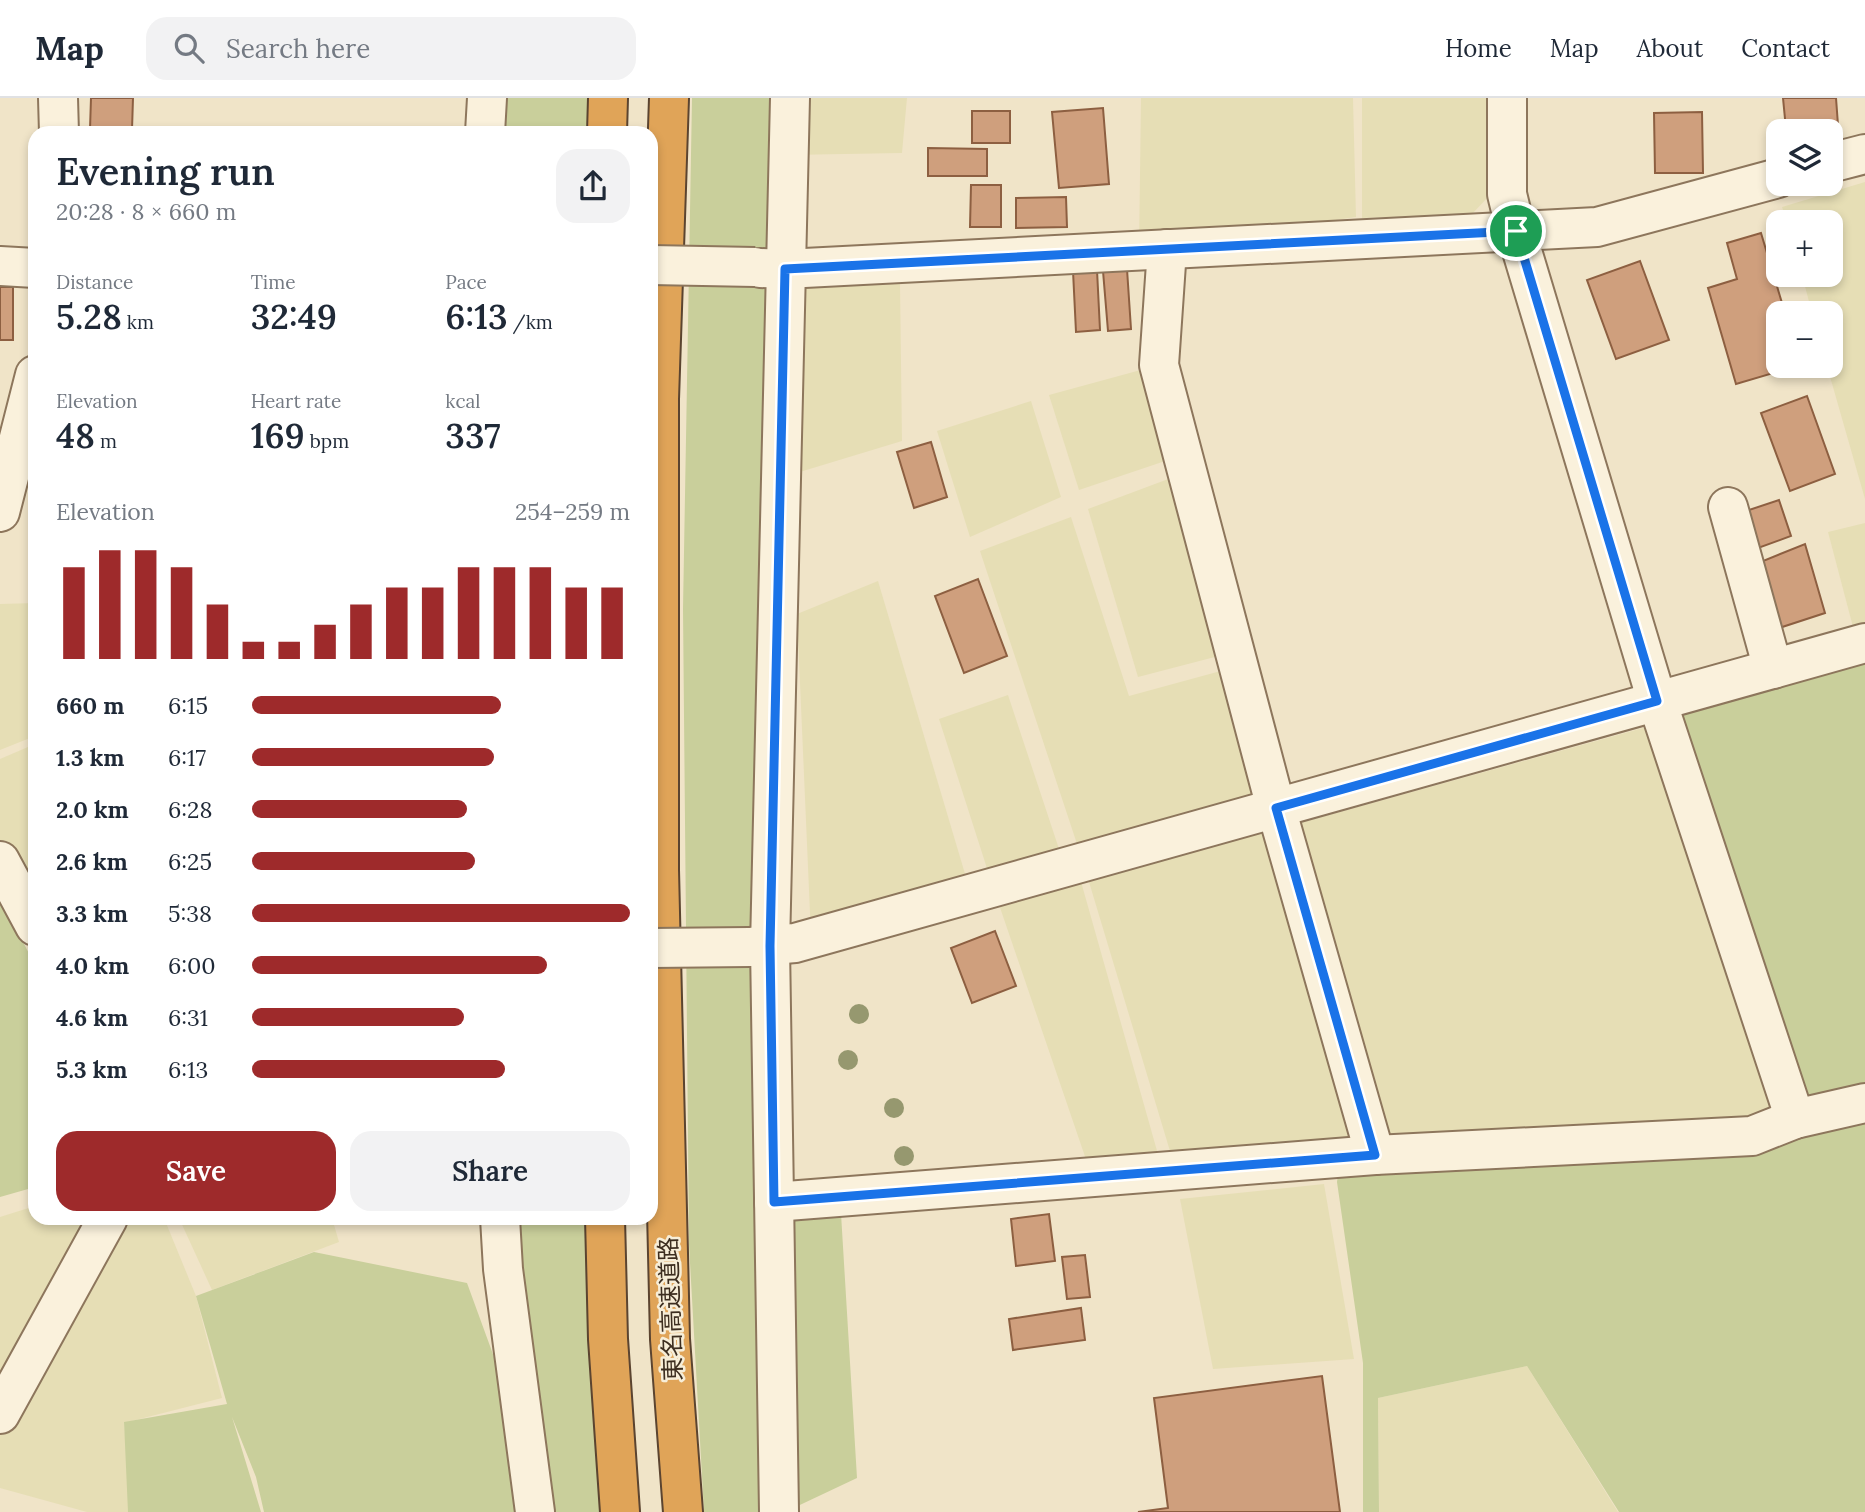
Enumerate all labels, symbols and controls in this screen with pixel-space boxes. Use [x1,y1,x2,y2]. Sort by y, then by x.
search box [146,17,636,80]
text: Map [35,27,104,69]
icon: search [170,29,208,67]
text: Search here [226,32,370,65]
text: Home [1445,33,1512,64]
text: Map [1550,33,1599,64]
text: About [1637,33,1703,64]
text: Contact [1741,33,1830,64]
map controls [1766,119,1843,378]
button: layers [1766,119,1843,196]
text: Evening run [56,147,275,195]
button: share [556,149,630,223]
text: 20:28 · 8 × 660 m [56,197,236,226]
pin [1486,201,1546,261]
button: + [1766,210,1843,287]
icon: arrive [1497,212,1535,250]
text: Distance [56,270,133,294]
text: Time [251,270,295,294]
text: Pace [445,270,487,294]
text: 5.28 [56,294,122,339]
text: 32:49 [251,294,337,339]
text: 6:13 [445,294,508,339]
button: − [1766,301,1843,378]
text: km [122,310,154,334]
text: /km [508,310,553,334]
text: Elevation [56,389,138,413]
text: Heart rate [251,389,341,413]
text: kcal [445,389,480,413]
text: 48 [56,413,95,458]
text: 169 [251,413,305,458]
text: 337 [445,413,501,458]
text: m [95,429,117,453]
text: bpm [305,429,349,453]
text: Elevation [56,497,155,526]
text: 254–259 m [515,497,630,526]
text: 660 m [56,691,124,720]
text: 6:15 [168,691,208,720]
text: 1.3 km [56,743,124,772]
text: 6:17 [168,743,206,772]
text: 2.0 km [56,795,129,824]
text: 6:28 [168,795,212,824]
text: 2.6 km [56,847,128,876]
text: 6:25 [168,847,212,876]
text: 3.3 km [56,899,128,928]
text: 5:38 [168,899,212,928]
text: 4.0 km [56,951,129,980]
text: 6:00 [168,951,216,980]
text: 4.6 km [56,1003,128,1032]
text: 6:31 [168,1003,208,1032]
text: 5.3 km [56,1055,128,1084]
text: 6:13 [168,1055,208,1084]
button: Save [56,1131,336,1211]
button: Share [350,1131,630,1211]
street label: 東名高速道路 [652,1237,689,1382]

